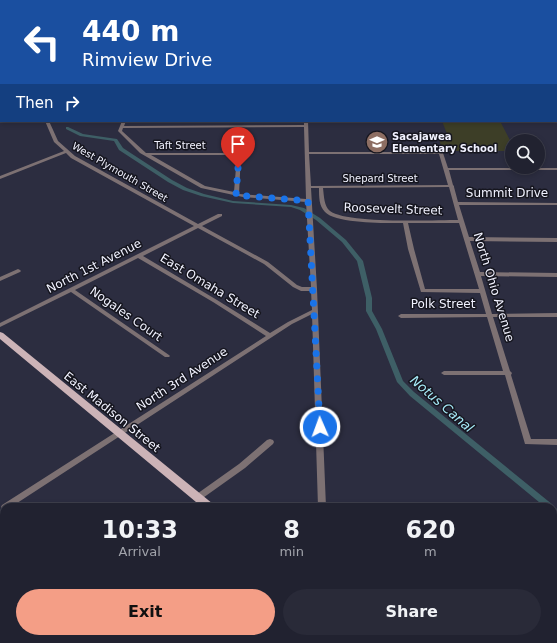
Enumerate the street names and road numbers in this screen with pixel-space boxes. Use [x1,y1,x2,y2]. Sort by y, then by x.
street label: West Plymouth Street [70,140,170,204]
street label: Taft Street [153,140,206,151]
street label: Shepard Street [342,173,418,184]
street label: Summit Drive [466,186,548,200]
street label: Roosevelt Street [343,200,443,218]
street label: North Ohio Avenue [471,231,517,343]
street label: North 1st Avenue [44,236,144,296]
street label: East Omaha Street [158,251,262,321]
street label: Nogales Court [87,284,165,344]
street label: Polk Street [411,297,476,311]
street label: North 3rd Avenue [134,344,230,414]
street label: East Madison Street [61,369,163,455]

